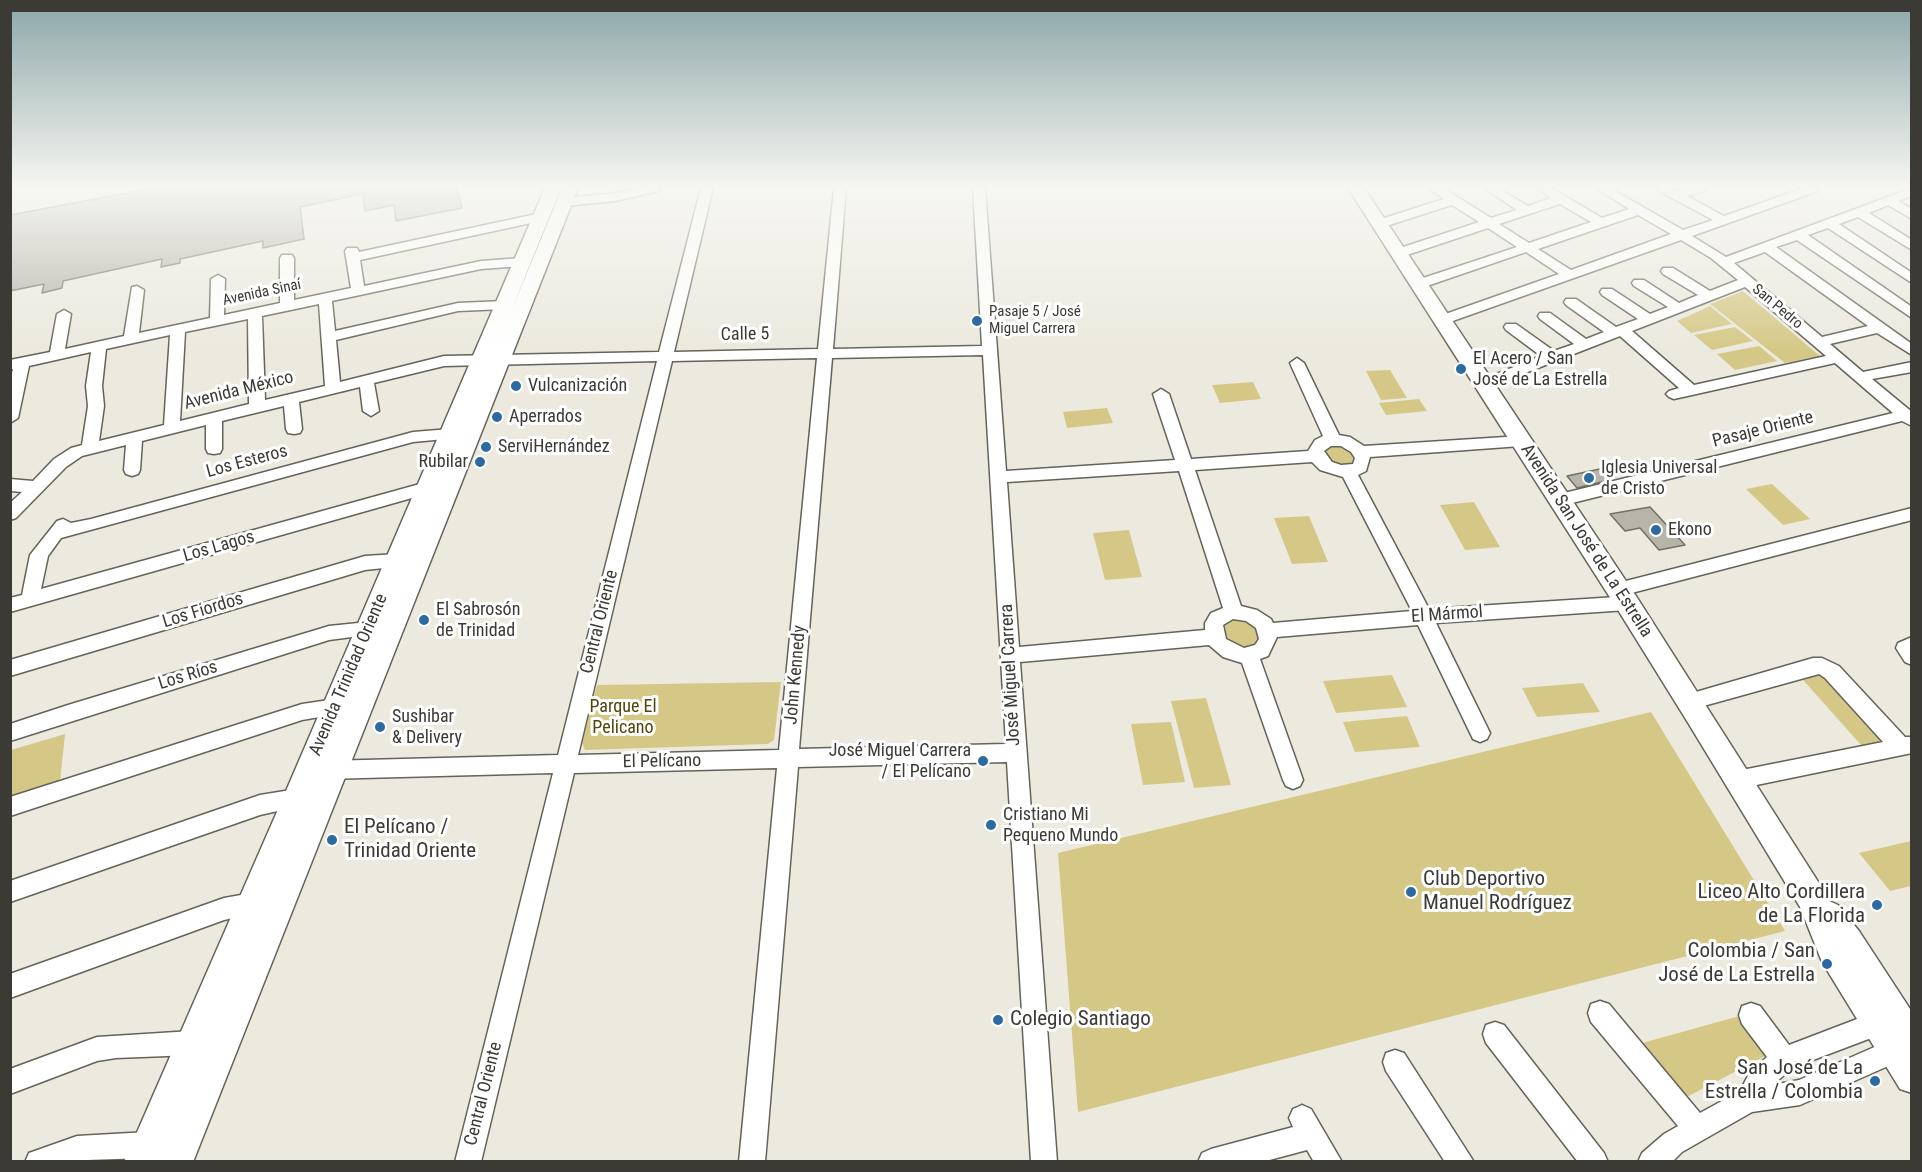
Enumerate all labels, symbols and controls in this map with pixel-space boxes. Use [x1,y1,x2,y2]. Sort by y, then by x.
street label: Avenida Sinaí [221,276,303,310]
street label: San Pedro [1748,281,1806,333]
place label: Pasaje 5 / José Miguel Carrera [989,303,1081,338]
marker: Pasaje 5 / José Miguel Carrera [970,314,984,328]
street label: Calle 5 [721,324,769,346]
place label: El Acero / San José de La Estrella [1473,348,1607,391]
marker: El Acero / San José de La Estrella [1454,362,1468,376]
street label: Avenida México [182,367,296,415]
place label: Vulcanización [528,375,627,397]
marker: Vulcanización [509,379,523,393]
place label: Aperrados [509,406,582,428]
street label: Pasaje Oriente [1710,407,1816,453]
marker: Aperrados [490,410,504,424]
place label: ServiHernández [498,436,610,458]
marker: ServiHernández [479,440,493,454]
street label: Avenida San José de La Estrella [1515,440,1657,642]
street label: Los Esteros [204,441,290,483]
place label: Rubilar [418,451,468,473]
marker: Rubilar [473,455,487,469]
place label: Iglesia Universal de Cristo [1601,457,1717,500]
marker: Iglesia Universal de Cristo [1582,471,1596,485]
place label: Ekono [1668,519,1712,541]
marker: Ekono [1649,523,1663,537]
street label: Los Lagos [181,527,257,567]
street label: Central Oriente [577,568,623,676]
street label: Los Fiordos [160,589,246,633]
street label: Avenida Trinidad Oriente [305,591,393,759]
place label: El Sabrosón de Trinidad [436,599,520,642]
street label: El Mármol [1411,602,1483,628]
street label: José Miguel Carrera [996,603,1026,747]
marker: El Sabrosón de Trinidad [417,613,431,627]
street label: John Kennedy [781,624,811,726]
street label: Los Ríos [156,657,220,695]
park label: Parque El Pelicano [589,696,657,738]
place label: Sushibar & Delivery [392,706,462,748]
marker: Sushibar & Delivery [373,720,387,734]
place label: José Miguel Carrera / El Pelícano [829,740,971,783]
street label: El Pelícano [623,751,701,773]
marker: José Miguel Carrera / El Pelícano [976,754,990,768]
place label: Cristiano Mi Pequeno Mundo [1003,804,1118,846]
place label: El Pelícano / Trinidad Oriente [344,815,476,865]
marker: Cristiano Mi Pequeno Mundo [984,818,998,832]
marker: El Pelícano / Trinidad Oriente [325,833,339,847]
place label: Club Deportivo Manuel Rodríguez [1423,867,1572,917]
place label: Liceo Alto Cordillera de La Florida [1698,880,1865,930]
marker: Club Deportivo Manuel Rodríguez [1404,885,1418,899]
marker: Liceo Alto Cordillera de La Florida [1870,898,1884,912]
place label: Colombia / San José de La Estrella [1658,939,1815,989]
marker: Colombia / San José de La Estrella [1820,957,1834,971]
place label: Colegio Santiago [1010,1007,1151,1033]
marker: Colegio Santiago [991,1013,1005,1027]
street label: Central Oriente [461,1040,507,1148]
place label: San José de La Estrella / Colombia [1705,1056,1863,1106]
marker: San José de La Estrella / Colombia [1868,1074,1882,1088]

